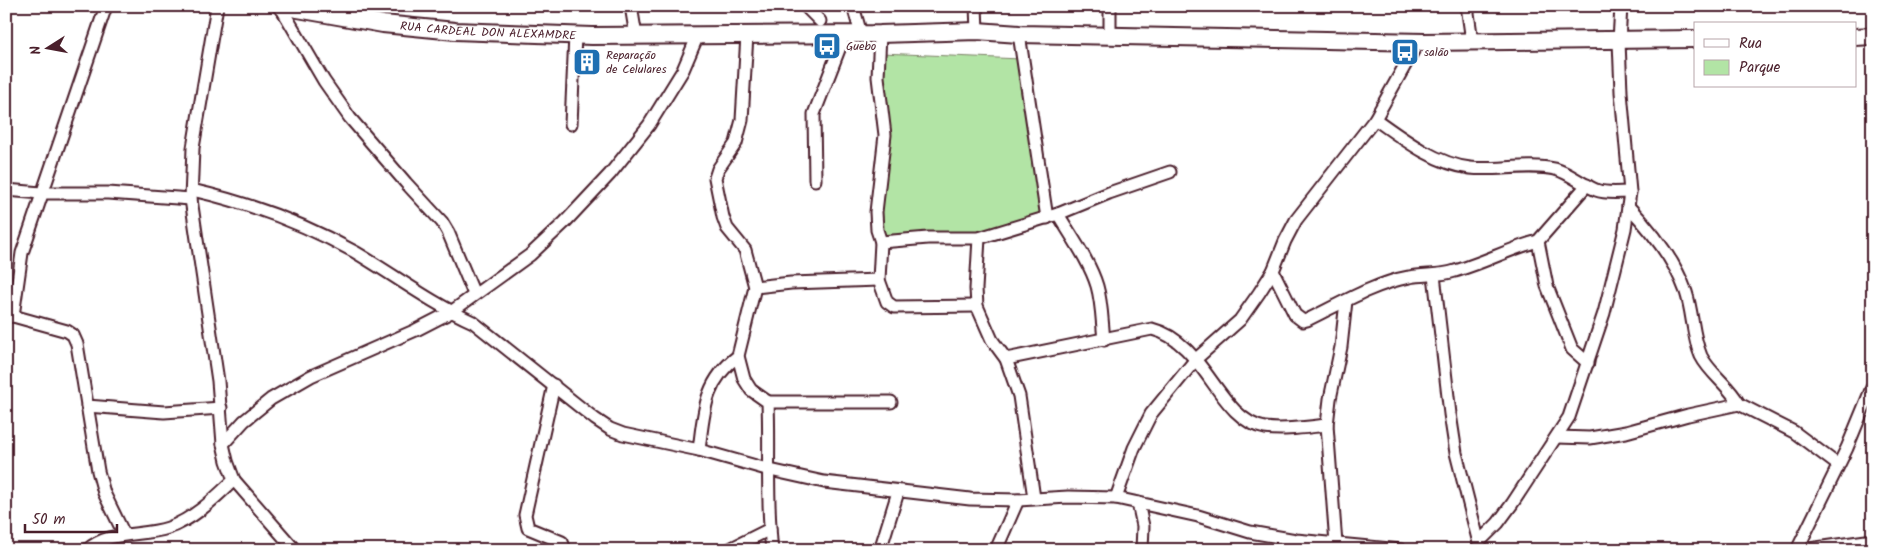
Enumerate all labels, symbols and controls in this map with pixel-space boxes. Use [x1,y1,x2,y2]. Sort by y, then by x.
street label: RUA CARDEAL DON ALEXAMDRE [399,17,577,45]
north arrow [22,22,72,72]
legend [1694,22,1856,88]
bus stop icon: Guebo [812,31,842,61]
text: Rua [1739,32,1762,56]
place label: Guebo [846,37,876,56]
bus stop icon: salão [1390,37,1420,67]
place label: salão [1424,43,1449,62]
text: N [25,44,48,57]
place label: Reparação de Celulares [606,46,667,79]
building icon: Reparação de Celulares [572,47,602,77]
text: Parque [1739,56,1780,80]
scale bar [25,501,118,533]
text: 50 m [32,508,66,532]

